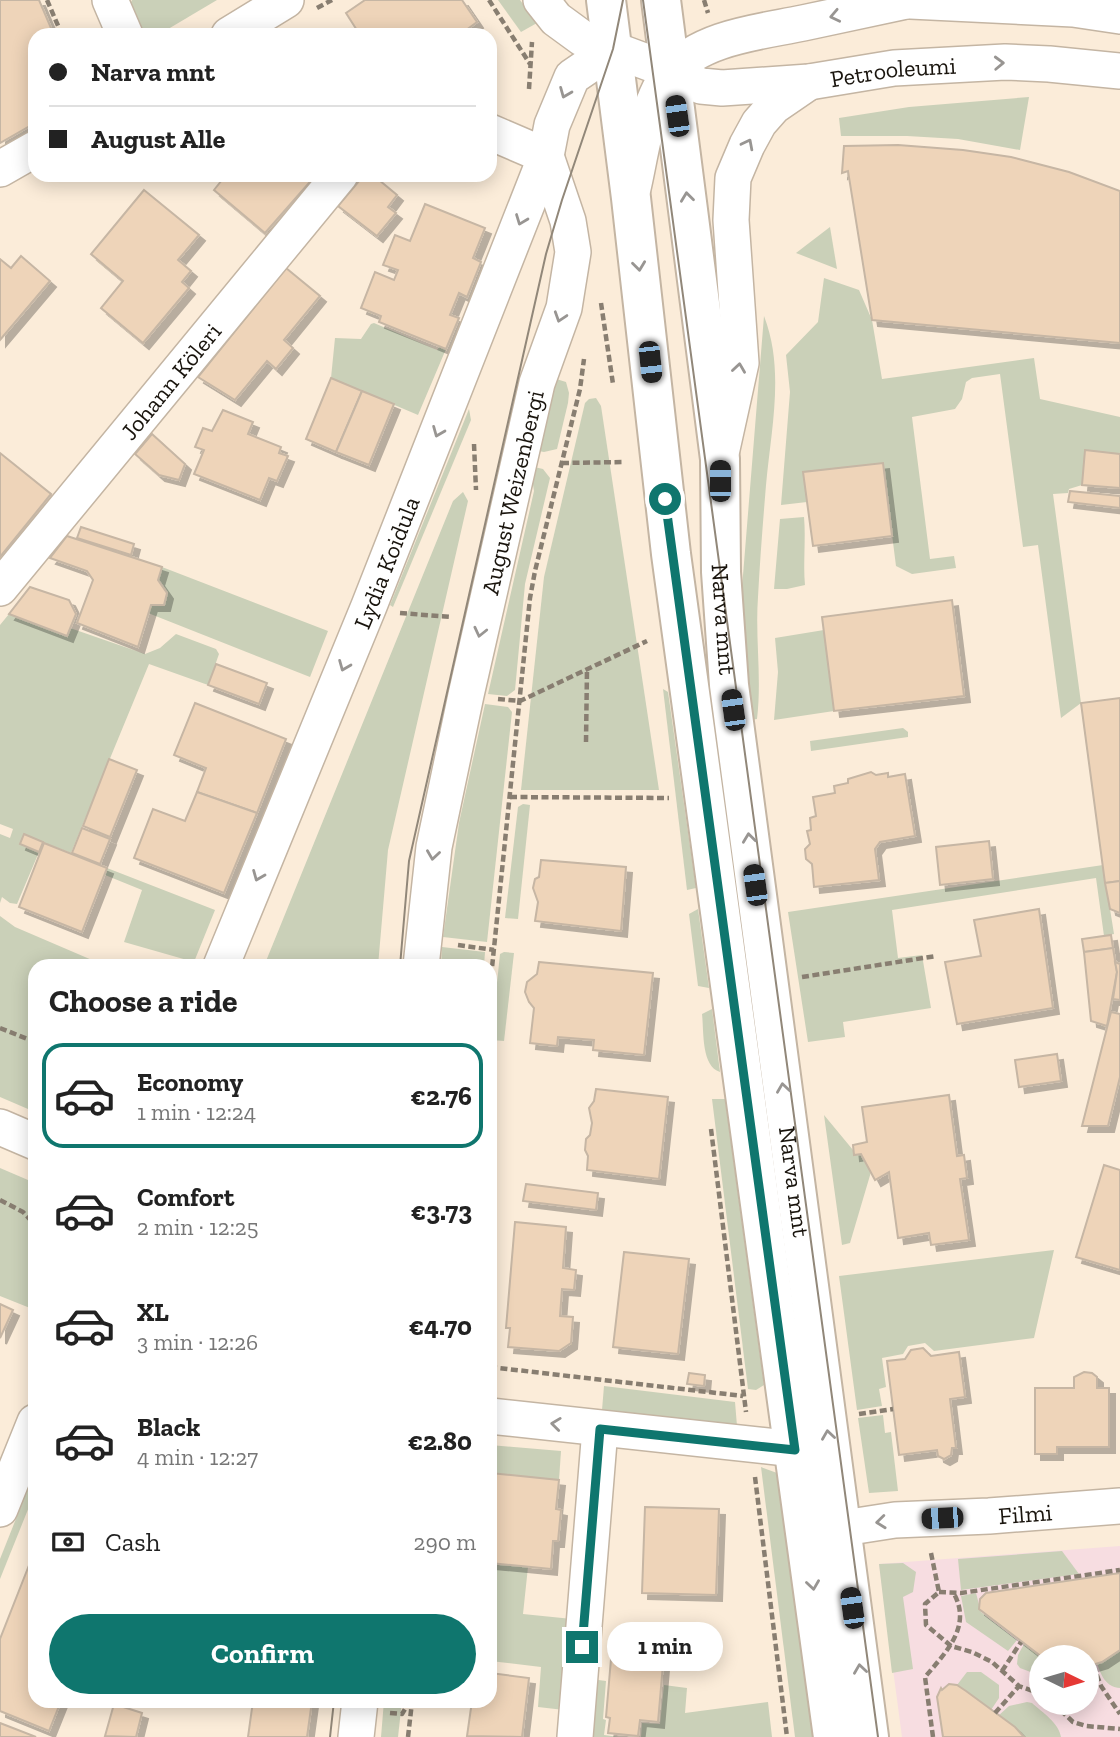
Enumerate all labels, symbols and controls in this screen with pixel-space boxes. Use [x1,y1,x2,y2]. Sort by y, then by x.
one-way arrow [829,8,841,22]
street label: Petrooleumi [828,50,957,93]
one-way arrow [994,55,1004,71]
text: Narva mnt [91,56,215,88]
one-way arrow [560,86,574,98]
car [664,94,691,138]
text: August Alle [91,123,225,155]
one-way arrow [739,139,753,151]
one-way arrow [680,191,695,202]
one-way arrow [516,213,530,225]
one-way arrow [632,260,647,272]
one-way arrow [554,310,568,323]
street label: Johann Köleri [114,317,227,445]
car [638,340,663,384]
one-way arrow [731,362,746,374]
street label: August Weizenbergi [475,387,550,597]
one-way arrow [432,425,446,437]
car [710,460,731,502]
route start [649,483,681,515]
street label: Lydia Koidula [347,492,425,633]
street label: Narva mnt [706,562,743,676]
one-way arrow [474,626,489,638]
one-way arrow [339,659,353,671]
car [720,688,747,732]
one-way arrow [742,832,757,844]
one-way arrow [426,849,441,860]
car [742,863,769,907]
one-way arrow [253,870,267,882]
text: Choose a ride [49,982,237,1020]
icon: car [53,1064,116,1127]
text: Economy [137,1066,243,1098]
text: €2.76 [411,1080,472,1112]
one-way arrow [776,1082,791,1094]
text: 1 min · 12:24 [137,1098,256,1126]
street label: Narva mnt [773,1124,817,1239]
icon: car [53,1179,116,1242]
text: Comfort [137,1181,234,1213]
text: €3.73 [411,1195,472,1227]
text: 2 min · 12:25 [137,1213,259,1241]
icon: car [53,1294,116,1357]
text: XL [137,1296,169,1328]
text: €4.70 [409,1310,472,1342]
text: 3 min · 12:26 [137,1328,258,1356]
icon: car [53,1409,116,1472]
text: Black [137,1411,200,1443]
one-way arrow [550,1416,562,1431]
text: €2.80 [408,1425,472,1457]
one-way arrow [821,1429,836,1441]
text: 4 min · 12:27 [137,1443,258,1471]
street label: Filmi [997,1497,1054,1530]
car [921,1506,964,1530]
one-way arrow [875,1514,887,1529]
icon: cash [49,1523,87,1561]
text: Cash [105,1526,160,1558]
text: 290 m [414,1528,476,1556]
one-way arrow [805,1579,820,1590]
car [839,1586,866,1630]
button: Confirm [49,1614,476,1694]
callout: 1 min [606,1622,722,1672]
route end [566,1631,598,1663]
text: 1 min [638,1632,692,1660]
north arrow [1029,1645,1099,1715]
map controls [1029,1645,1099,1715]
one-way arrow [853,1664,868,1675]

